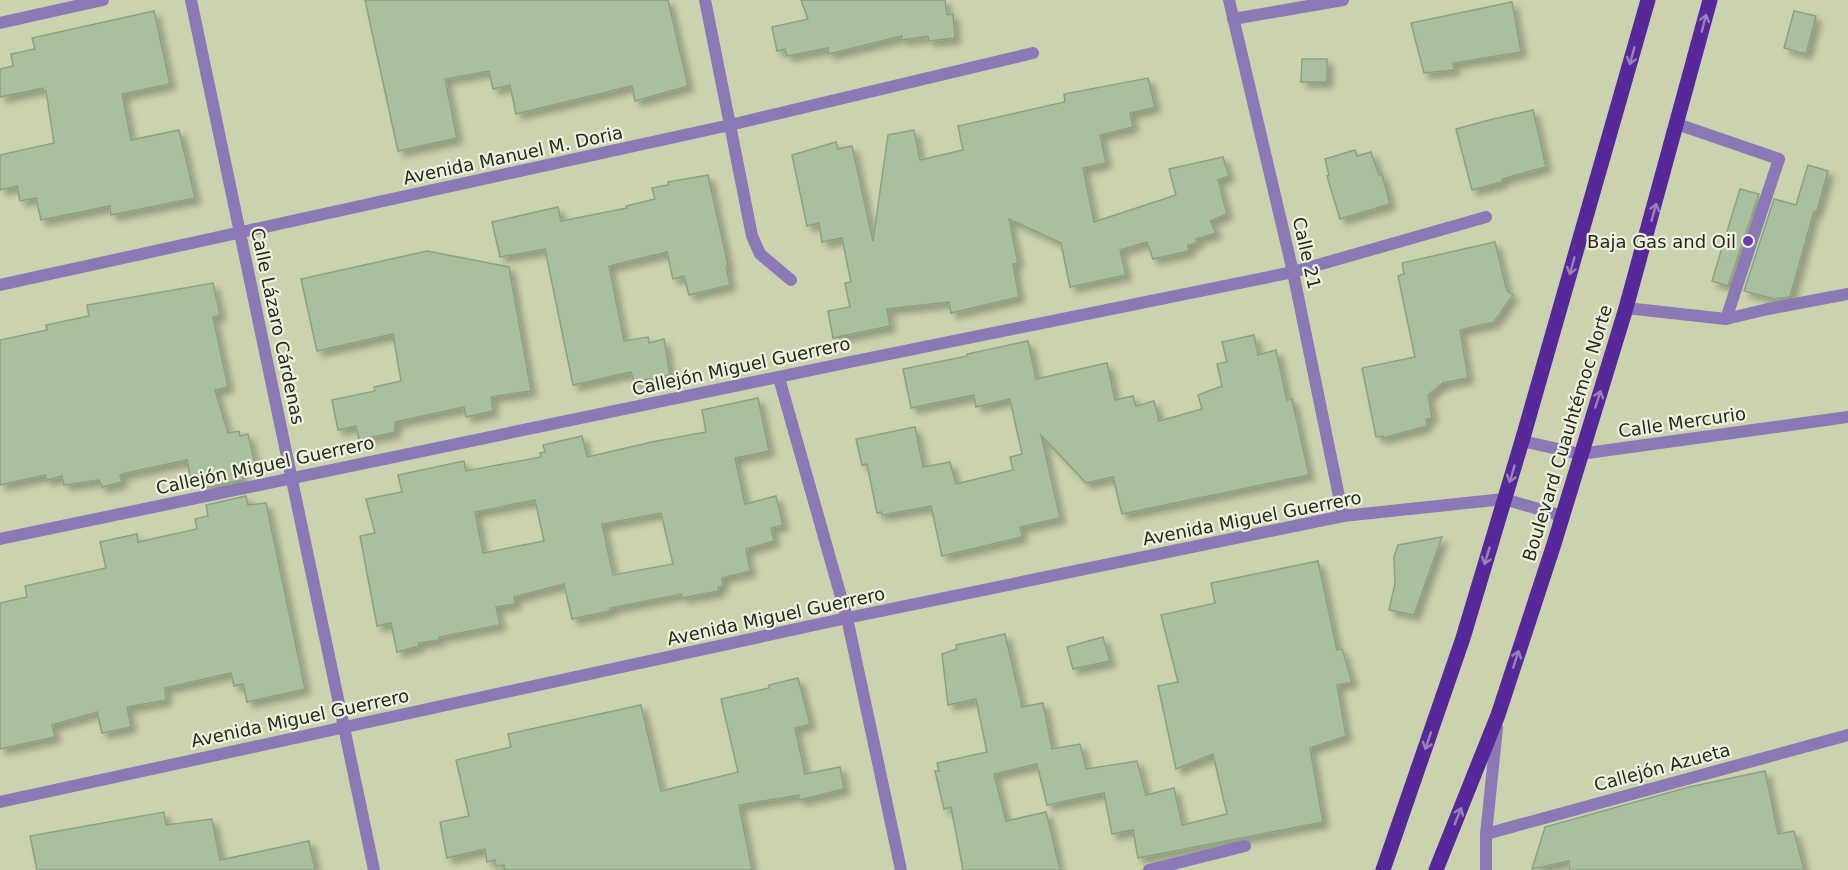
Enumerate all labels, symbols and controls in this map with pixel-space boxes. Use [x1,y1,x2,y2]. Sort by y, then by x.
one-way arrow [1699,14,1710,33]
one-way arrow [1626,46,1637,65]
street label: Avenida Manuel M. Doria [401,121,625,189]
one-way arrow [1649,203,1660,222]
street label: Calle 21 [1289,215,1325,291]
street label: Calle Lázaro Cárdenas [247,226,309,426]
place label: Baja Gas and Oil [1587,231,1736,252]
marker: Baja Gas and Oil [1741,234,1755,248]
one-way arrow [1566,256,1577,275]
street label: Boulevard Cuauhtémoc Norte [1518,302,1616,564]
street label: Callejón Miguel Guerrero [630,333,852,399]
one-way arrow [1593,390,1604,409]
street label: Calle Mercurio [1617,403,1747,441]
street label: Callejón Miguel Guerrero [154,432,376,498]
one-way arrow [1506,464,1517,483]
street label: Avenida Miguel Guerrero [1141,486,1363,550]
one-way arrow [1481,546,1492,565]
street label: Avenida Miguel Guerrero [665,583,887,649]
one-way arrow [1512,650,1523,669]
street label: Avenida Miguel Guerrero [189,685,411,751]
one-way arrow [1421,731,1432,750]
street label: Callejón Azueta [1592,739,1732,795]
one-way arrow [1453,807,1464,825]

